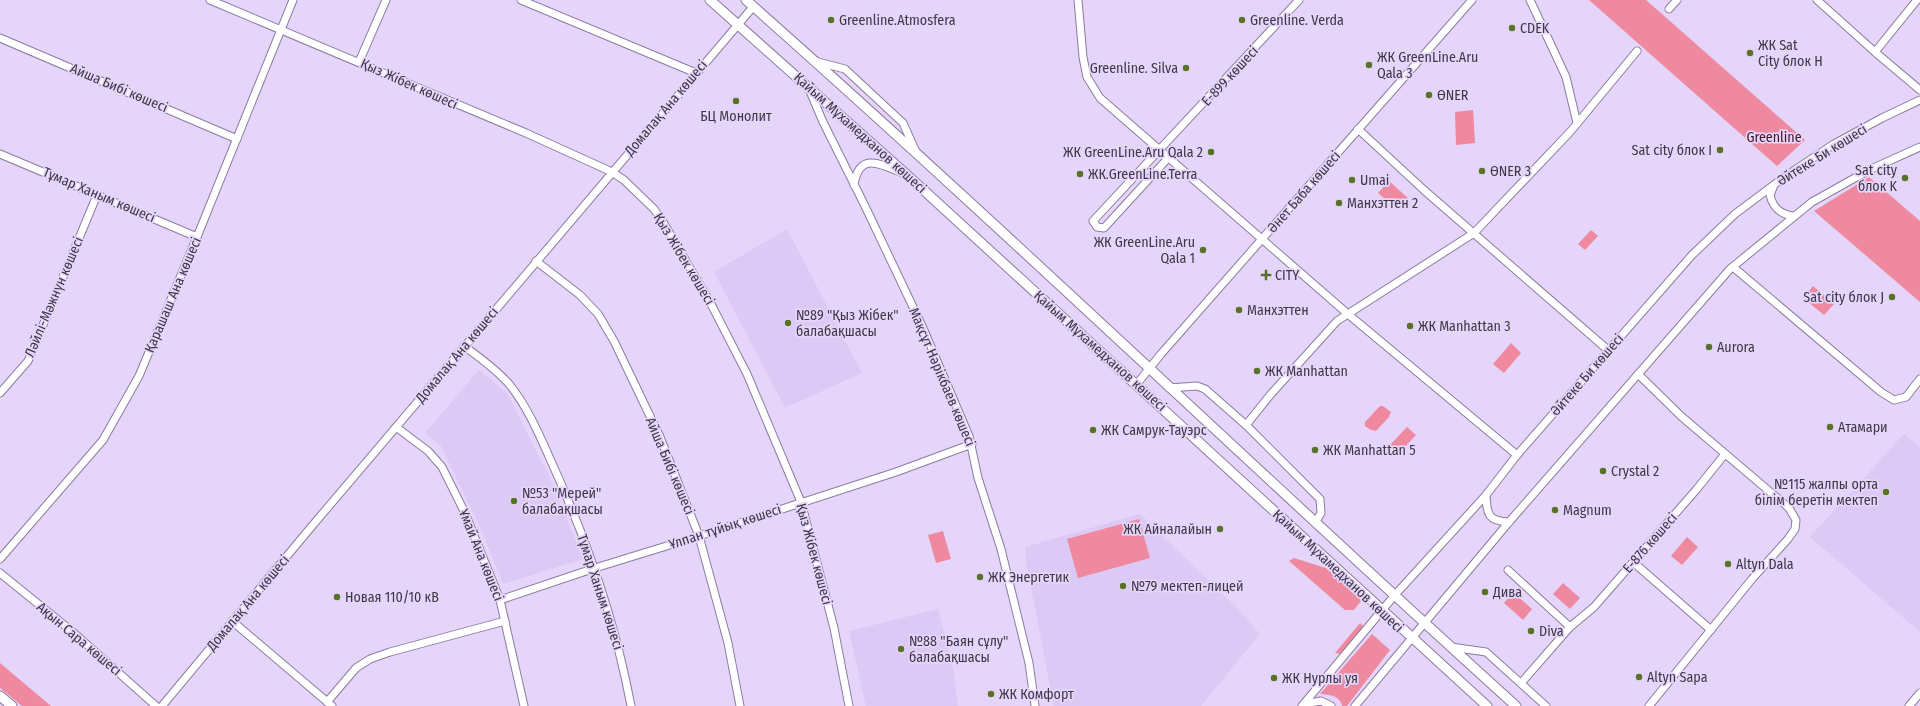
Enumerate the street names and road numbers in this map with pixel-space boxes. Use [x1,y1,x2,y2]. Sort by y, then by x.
street label: Е-899 көшесі [1198,43,1262,109]
street label: Қыз Жібек көшесі [358,55,460,113]
street label: Домалақ Ана көшесі [620,57,711,160]
street label: Айша Бибі көшесі [68,60,170,116]
street label: Қайым Мұхамедханов көшесі [790,69,930,197]
street label: Әйтеке Би көшесі [1774,120,1870,190]
street label: Әнет Баба көшесі [1264,148,1344,236]
street label: Тұмар Ханым көшесі [40,164,158,226]
street label: Қыз Жібек көшесі [650,210,718,308]
street label: Ләйлі-Мәжнүн көшесі [21,234,87,360]
street label: Қарашаш Ана көшесі [141,235,205,355]
street label: Қайым Мұхамедханов көшесі [1030,287,1170,415]
street label: Домалақ Ана көшесі [411,304,502,407]
street label: Мақсұт Нәрікбаев көшесі [905,305,979,449]
street label: Әйтеке Би көшесі [1547,331,1627,419]
street label: Айша Бибі көшесі [642,415,698,517]
street label: Ұлпан тұйық көшесі [667,501,783,553]
street label: Қыз Жібек көшесі [792,501,836,607]
street label: Қайым Мұхамедханов көшесі [1269,506,1407,636]
street label: Ұмай Ана көшесі [455,507,507,603]
street label: Е-876 көшесі [1619,509,1681,577]
street label: Тұмар Ханым көшесі [573,532,627,652]
street label: Домалақ Ана көшесі [202,552,293,655]
street label: Ақын Сара көшесі [33,599,125,679]

